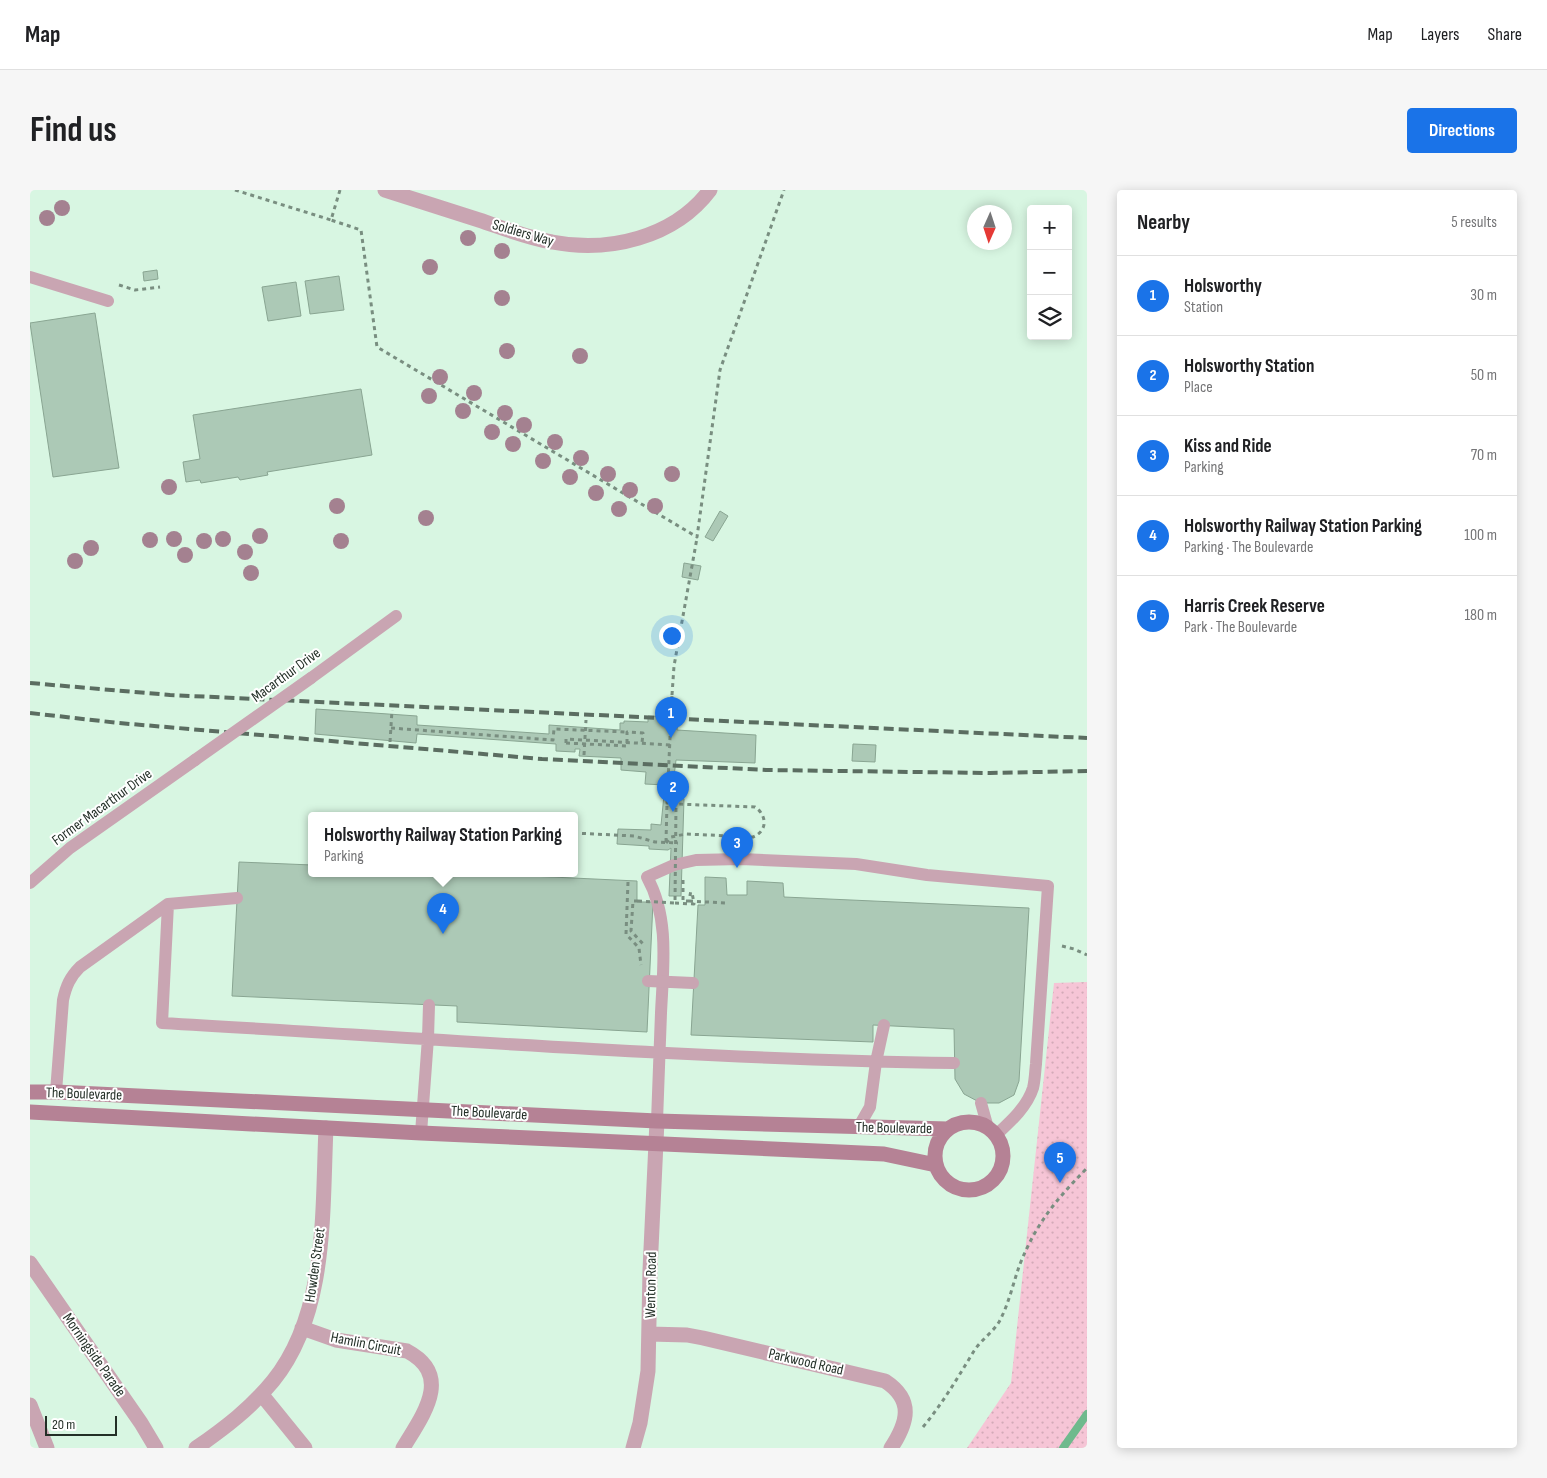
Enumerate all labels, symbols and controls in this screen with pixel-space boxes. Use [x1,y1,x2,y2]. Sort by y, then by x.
text: Map [25,20,60,49]
text: Map [1368,24,1393,45]
text: Layers [1421,24,1460,45]
text: Share [1488,24,1522,45]
button: Directions [1407,108,1517,153]
text: Find us [30,109,117,152]
north arrow [967,205,1012,250]
map controls [1027,205,1072,340]
button: + [1027,205,1072,250]
text: Nearby [1137,210,1190,235]
text: 5 results [1451,213,1497,232]
street label: Soldiers Way [490,215,556,251]
button: − [1027,250,1072,295]
text: Holsworthy [1184,275,1262,298]
text: 1 [1150,286,1156,305]
text: 30 m [1470,286,1497,305]
button: layers [1027,295,1072,340]
text: Station [1184,298,1223,317]
text: Holsworthy Station [1184,355,1314,378]
text: 2 [1149,366,1157,385]
text: 50 m [1471,366,1497,385]
text: Place [1184,378,1213,397]
text: Kiss and Ride [1184,435,1272,458]
text: 3 [1149,446,1157,465]
text: 70 m [1471,446,1497,465]
text: Parking [1184,458,1224,477]
text: Holsworthy Railway Station Parking [1184,515,1422,538]
text: 4 [1149,526,1157,545]
text: 100 m [1464,526,1497,545]
text: Parking · The Boulevarde [1184,538,1313,557]
text: Harris Creek Reserve [1184,595,1325,618]
text: 5 [1149,606,1157,625]
text: 180 m [1464,606,1497,625]
text: Park · The Boulevarde [1184,618,1297,637]
your location [659,623,685,649]
street label: Macarthur Drive [248,644,324,706]
pin: 1 [655,697,687,738]
street label: Former Macarthur Drive [48,764,156,850]
pin: 2 [657,771,689,812]
popup [308,812,578,877]
text: Holsworthy Railway Station Parking [324,824,562,847]
pin: 3 [721,827,753,868]
text: Parking [324,847,364,866]
pin: 4 [427,893,459,934]
street label: The Boulevarde [45,1083,123,1105]
street label: The Boulevarde [450,1102,528,1124]
street label: The Boulevarde [856,1118,932,1138]
pin: 5 [1044,1142,1076,1183]
street label: Howden Street [300,1226,330,1303]
street label: Wenton Road [641,1252,661,1318]
street label: Morningside Parade [58,1309,130,1401]
street label: Hamlin Circuit [329,1328,403,1360]
street label: Parkwood Road [767,1344,845,1380]
scale bar [45,1413,118,1436]
text: 20 m [52,1416,75,1433]

